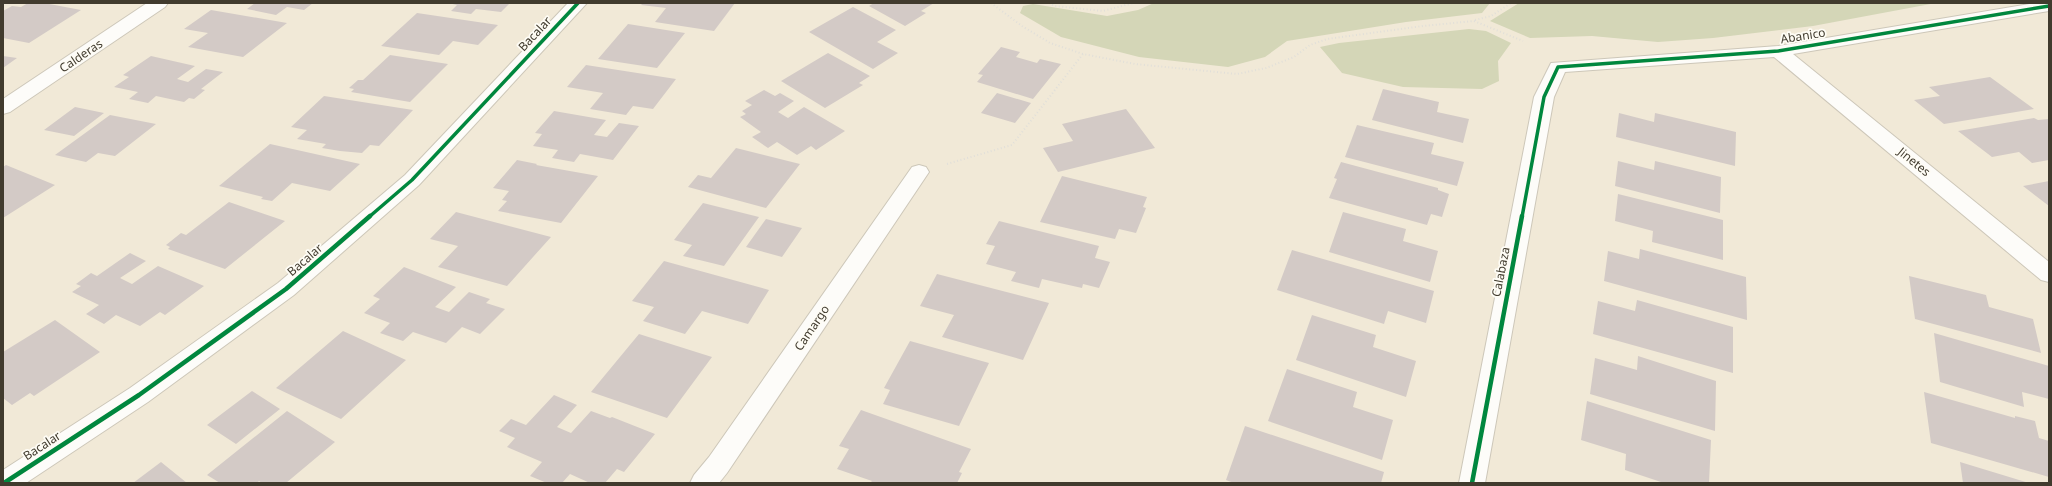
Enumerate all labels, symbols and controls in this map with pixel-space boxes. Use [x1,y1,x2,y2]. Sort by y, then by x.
street label: Bacalar [514,13,555,55]
street label: Abanico [1779,24,1827,47]
street label: Calderas [56,35,106,76]
street label: Jinetes [1894,143,1934,180]
street label: Bacalar [283,239,326,280]
street label: Calabaza [1487,245,1514,298]
street label: Camargo [790,302,833,354]
street label: Bacalar [20,427,64,464]

